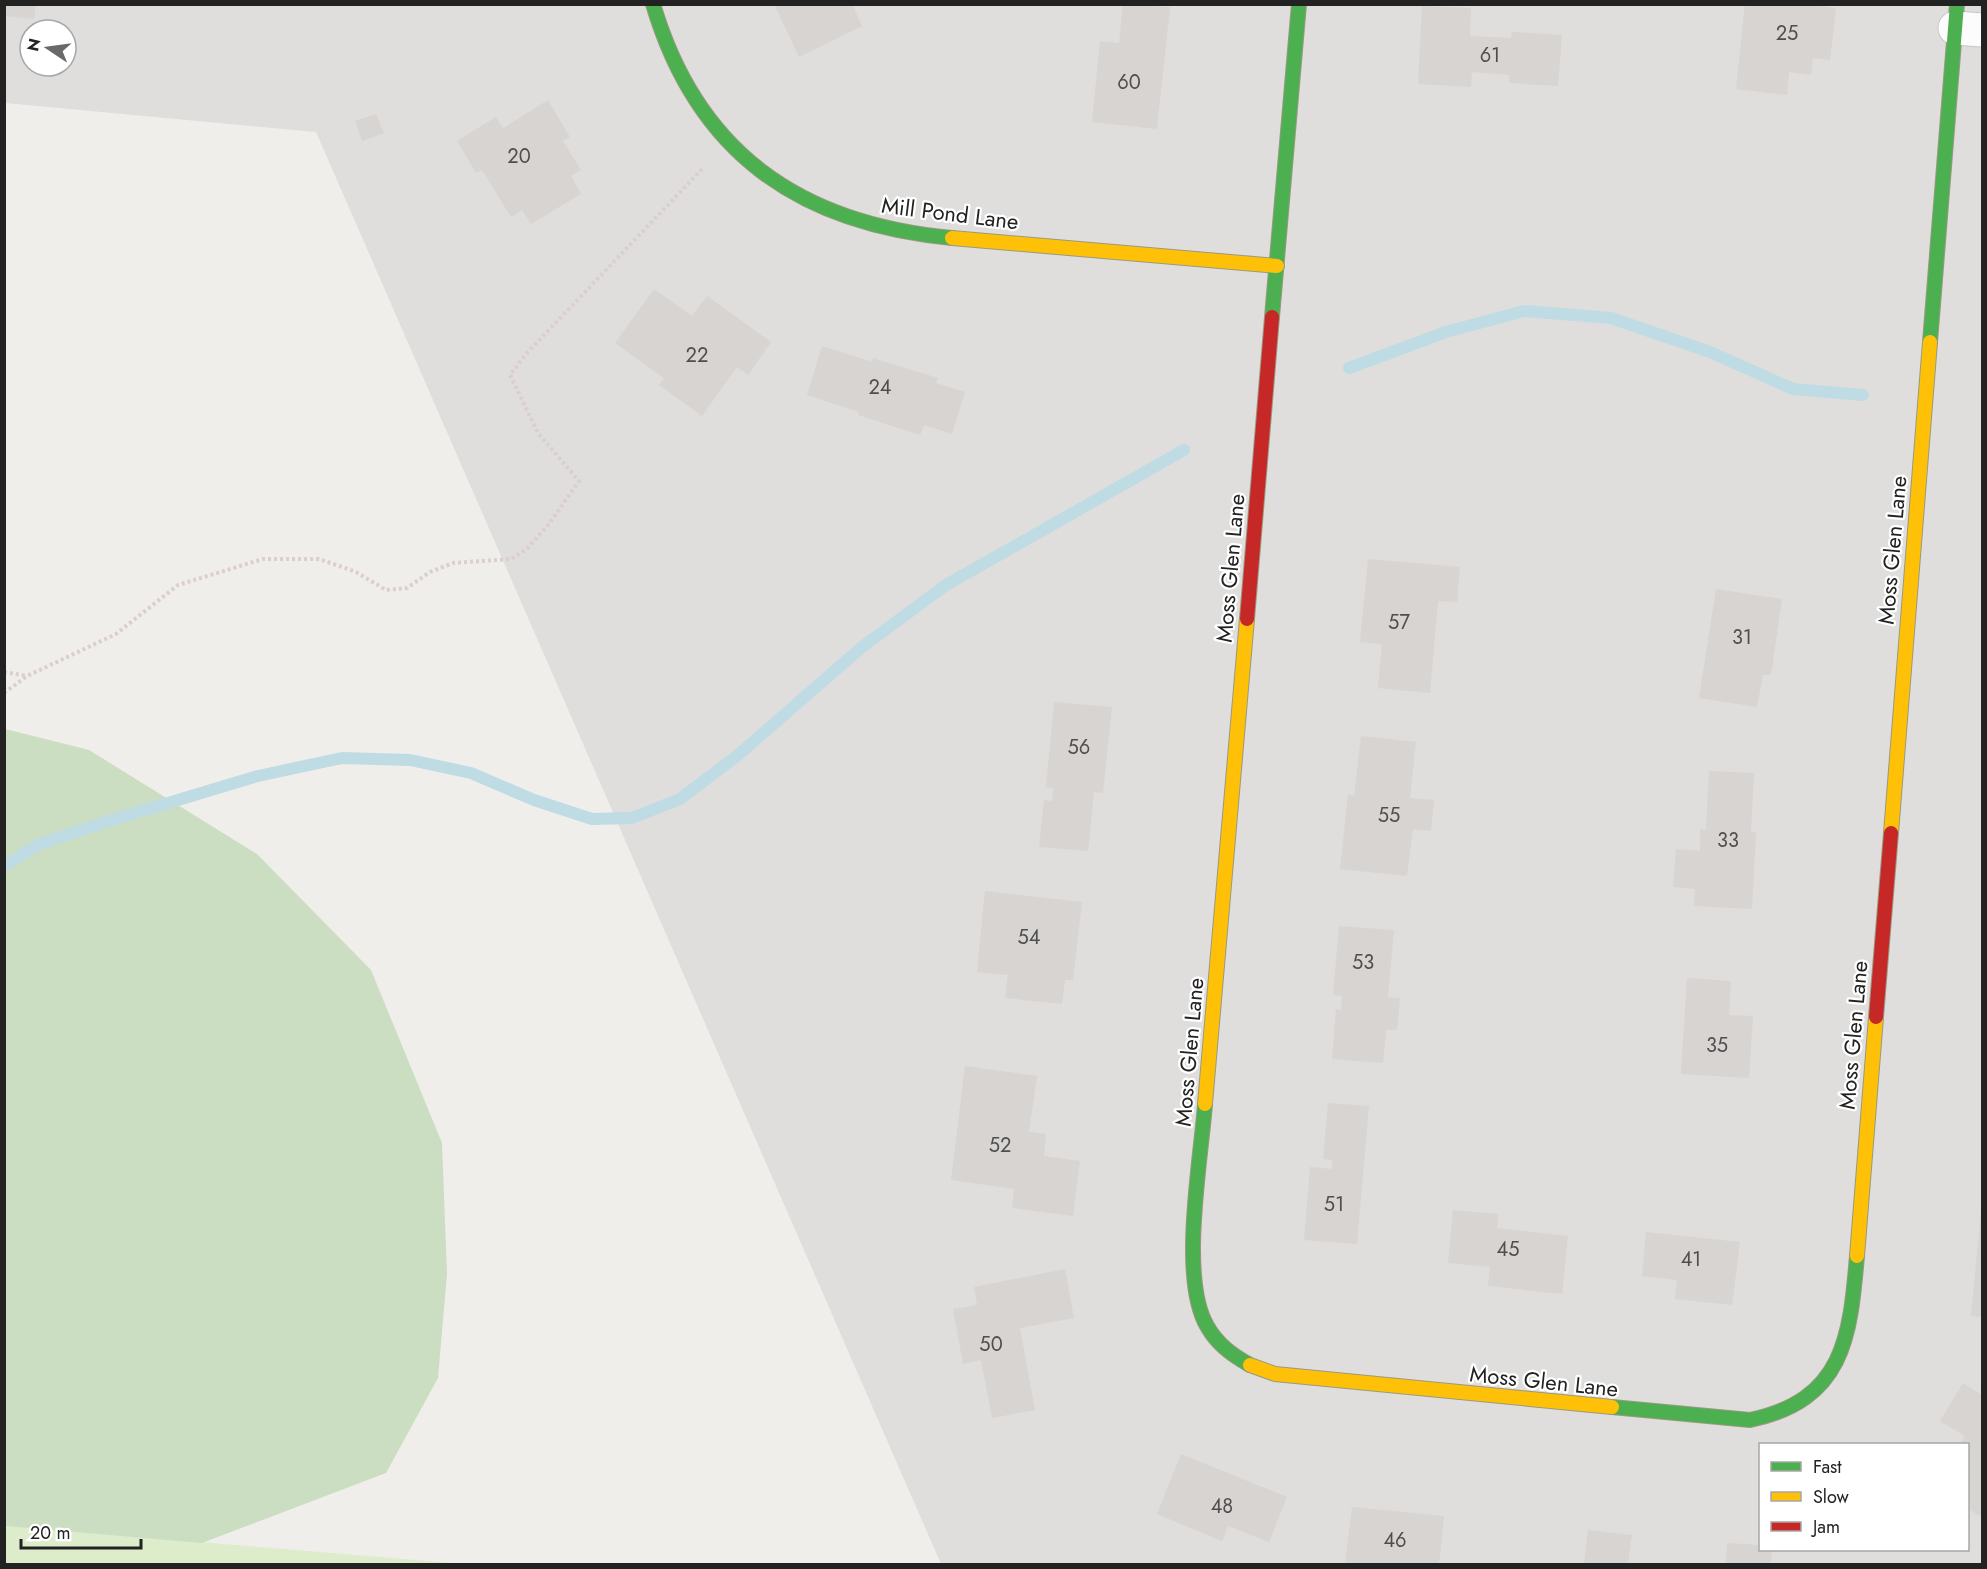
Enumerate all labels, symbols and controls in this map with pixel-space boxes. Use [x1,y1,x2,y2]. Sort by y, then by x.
north arrow [18,18,78,78]
house number: 25 [1776,19,1798,48]
text: N [21,36,47,54]
house number: 61 [1480,41,1500,70]
house number: 60 [1117,68,1141,97]
house number: 20 [507,142,531,171]
street label: Mill Pond Lane [880,189,1020,237]
house number: 22 [686,341,708,370]
house number: 24 [868,373,892,402]
street label: Moss Glen Lane [1870,474,1914,626]
street label: Moss Glen Lane [1208,492,1252,644]
house number: 57 [1388,608,1410,637]
house number: 31 [1732,623,1752,652]
house number: 56 [1068,733,1090,762]
house number: 55 [1378,801,1400,830]
house number: 33 [1717,826,1739,855]
house number: 54 [1018,923,1041,952]
house number: 53 [1352,948,1374,977]
street label: Moss Glen Lane [1831,959,1875,1111]
street label: Moss Glen Lane [1167,976,1211,1128]
house number: 35 [1706,1031,1728,1060]
house number: 52 [989,1131,1011,1160]
house number: 51 [1324,1190,1344,1219]
house number: 45 [1497,1235,1519,1264]
house number: 41 [1681,1245,1701,1274]
house number: 50 [979,1330,1003,1359]
street label: Moss Glen Lane [1468,1357,1620,1405]
legend [1759,1443,1969,1551]
text: Fast [1813,1454,1842,1480]
text: Slow [1813,1484,1850,1510]
house number: 48 [1211,1492,1233,1521]
scale bar [21,1512,141,1550]
text: Jam [1811,1514,1840,1540]
text: 20 m [30,1520,70,1546]
house number: 46 [1383,1526,1407,1555]

